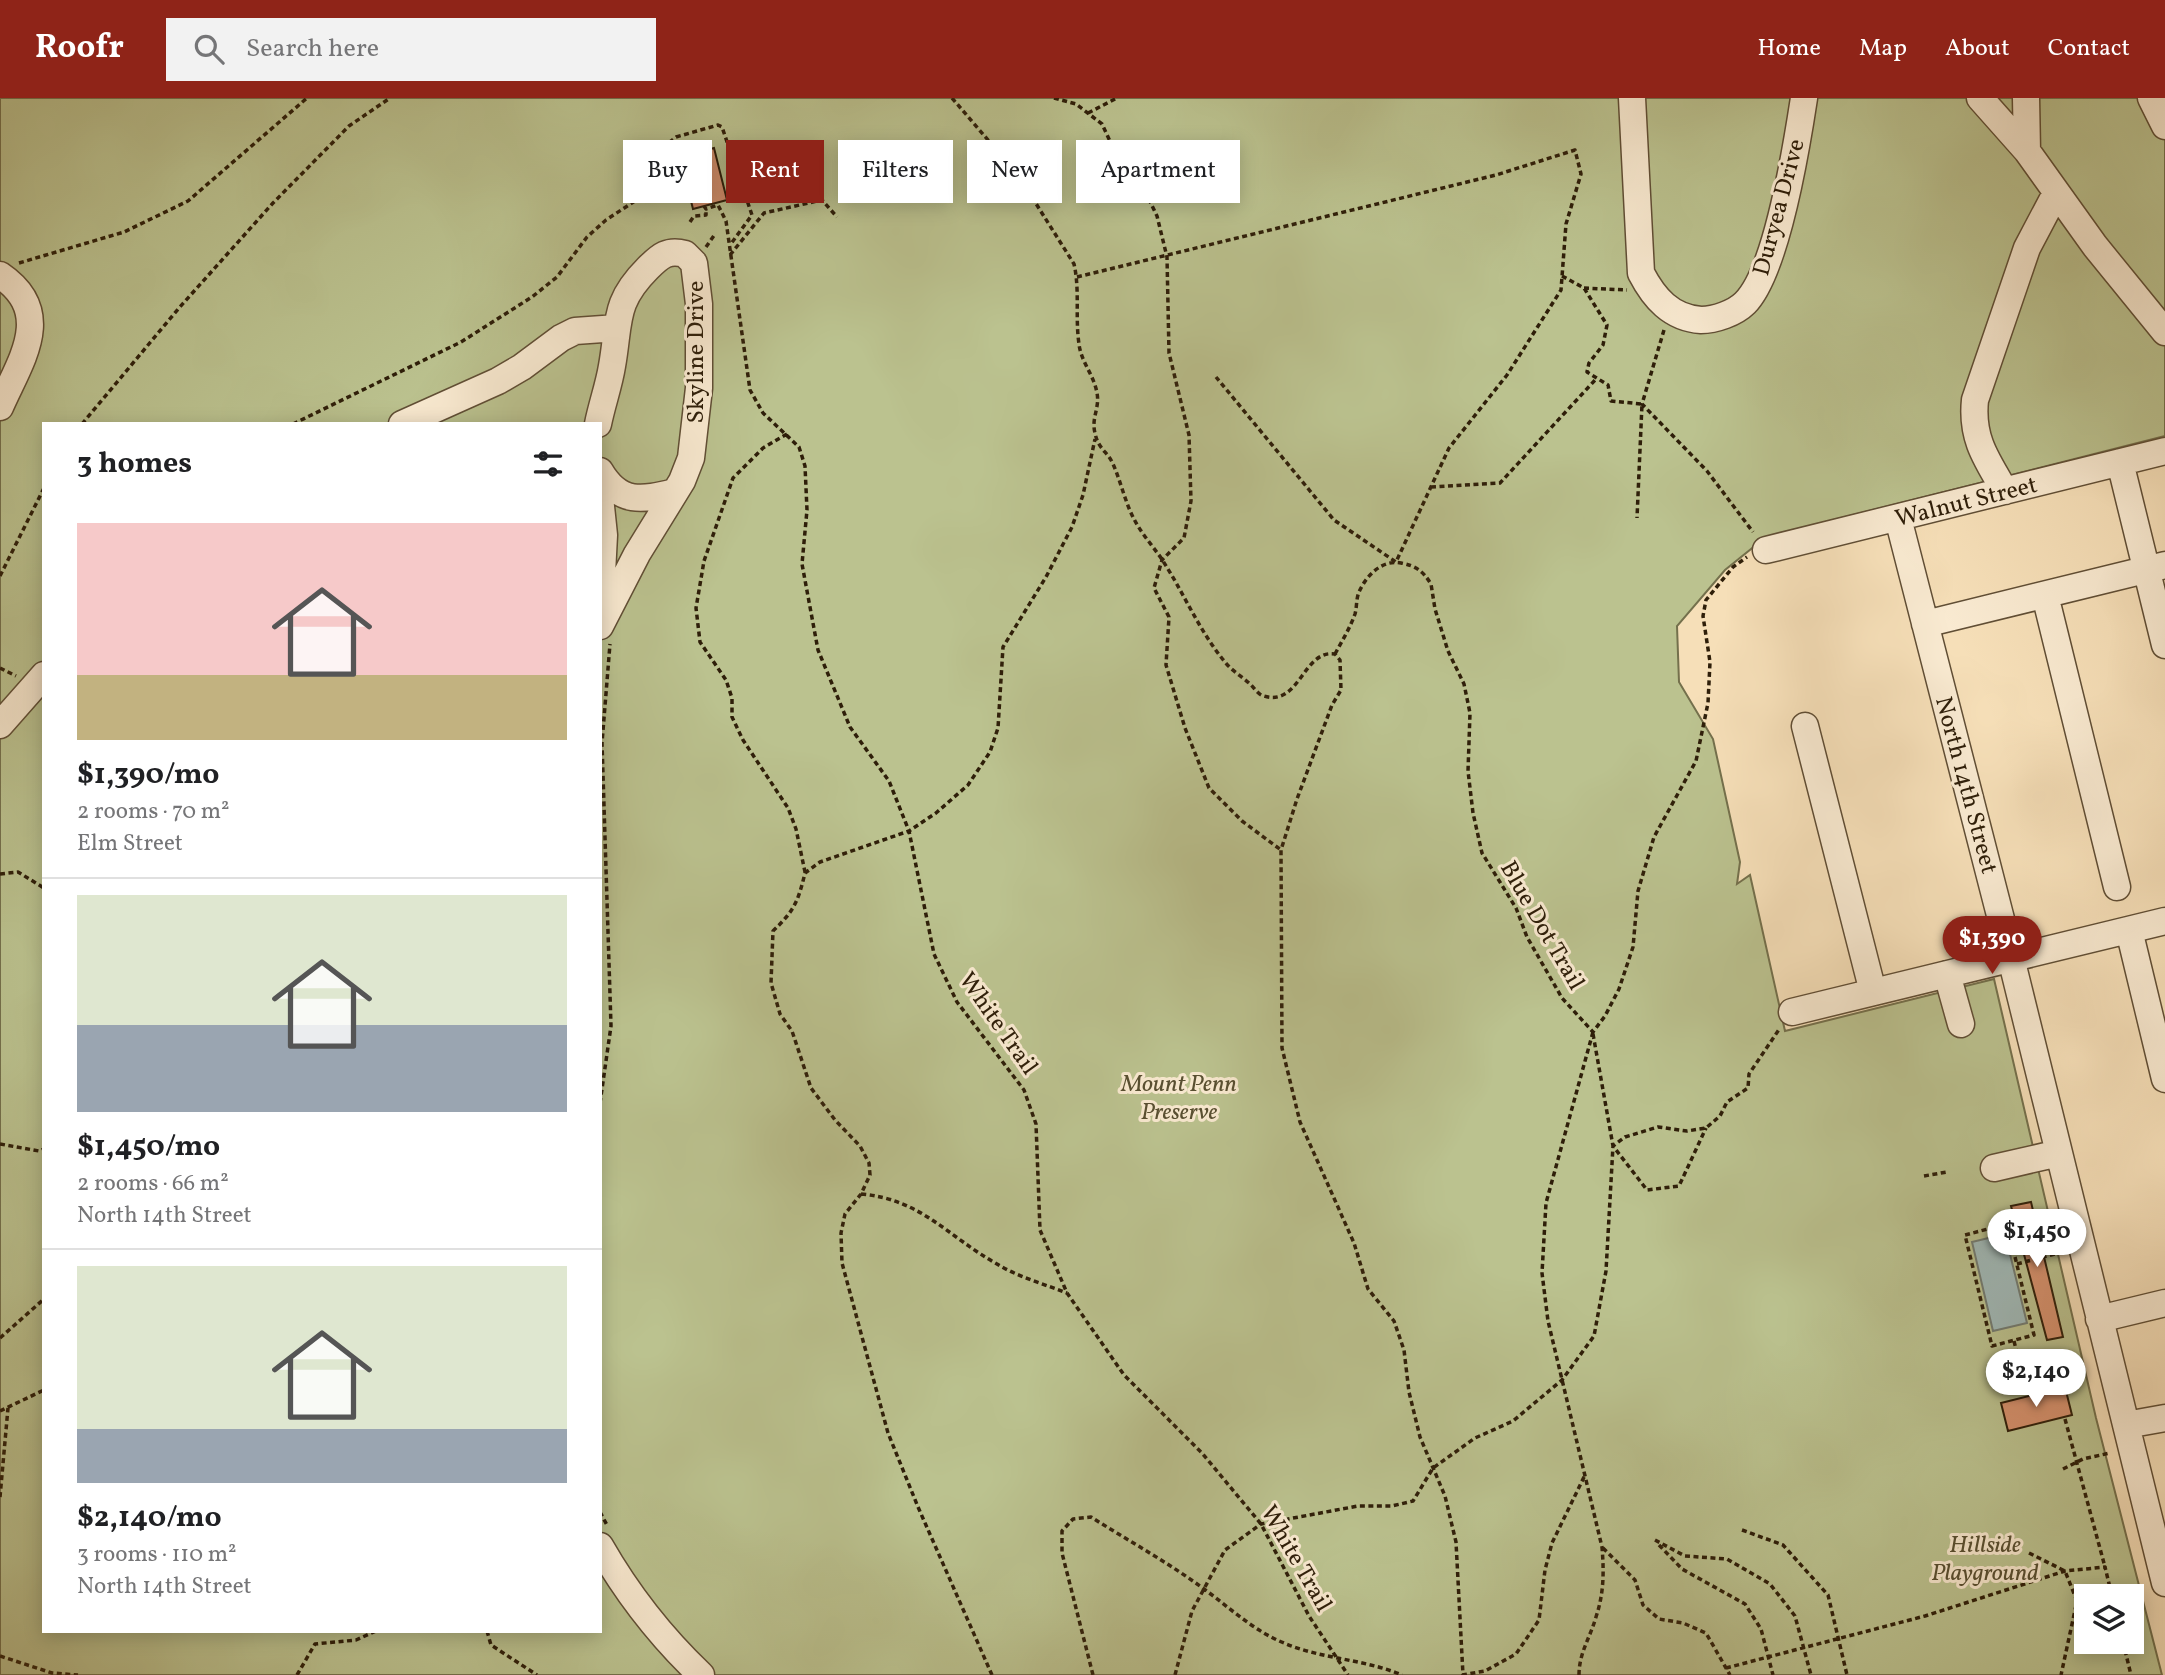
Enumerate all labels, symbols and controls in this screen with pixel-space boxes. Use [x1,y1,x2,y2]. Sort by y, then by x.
search box [166,18,656,81]
text: Roofr [35,26,124,72]
icon: search [190,30,228,68]
text: Search here [246,31,379,67]
text: Home [1757,32,1821,66]
text: Map [1859,32,1907,66]
text: About [1945,32,2010,66]
text: Contact [2048,32,2130,66]
street label: Duryea Drive [1745,135,1815,280]
chip: Buy [623,140,712,203]
chip: Rent [726,140,824,203]
chip: Filters [838,140,953,203]
chip: New [967,140,1062,203]
chip: Apartment [1076,140,1240,203]
street label: Skyline Drive [680,281,714,423]
text: 3 homes [77,443,192,485]
icon: filters [529,445,567,483]
street label: Walnut Street [1892,469,2041,537]
icon: home [259,569,385,695]
street label: North 14th Street [1925,693,2005,878]
text: $1,390/mo [77,754,219,796]
text: 2 rooms · 70 m² [77,796,230,828]
text: Elm Street [77,828,183,860]
street label: Blue Dot Trail [1491,855,1592,997]
pin: $1,390 [1935,916,2049,976]
text: $1,390 [1959,923,2025,955]
icon: home [259,941,385,1067]
street label: White Trail [949,966,1045,1082]
park label: Mount Penn Preserve [1120,1068,1237,1130]
text: $1,450/mo [77,1126,220,1168]
text: 2 rooms · 66 m² [77,1168,229,1200]
text: North 14th Street [77,1200,252,1232]
pin: $1,450 [1980,1210,2094,1269]
text: $1,450 [2003,1216,2071,1248]
icon: home [259,1312,385,1438]
pin: $2,140 [1979,1350,2093,1409]
text: $2,140 [2002,1356,2070,1388]
text: $2,140/mo [77,1497,222,1539]
street label: White Trail [1251,1499,1340,1619]
park label: Hillside Playground [1931,1529,2039,1591]
text: 3 rooms · 110 m² [77,1539,237,1571]
text: North 14th Street [77,1571,252,1603]
map controls [2074,1584,2144,1654]
button: layers [2074,1584,2144,1654]

